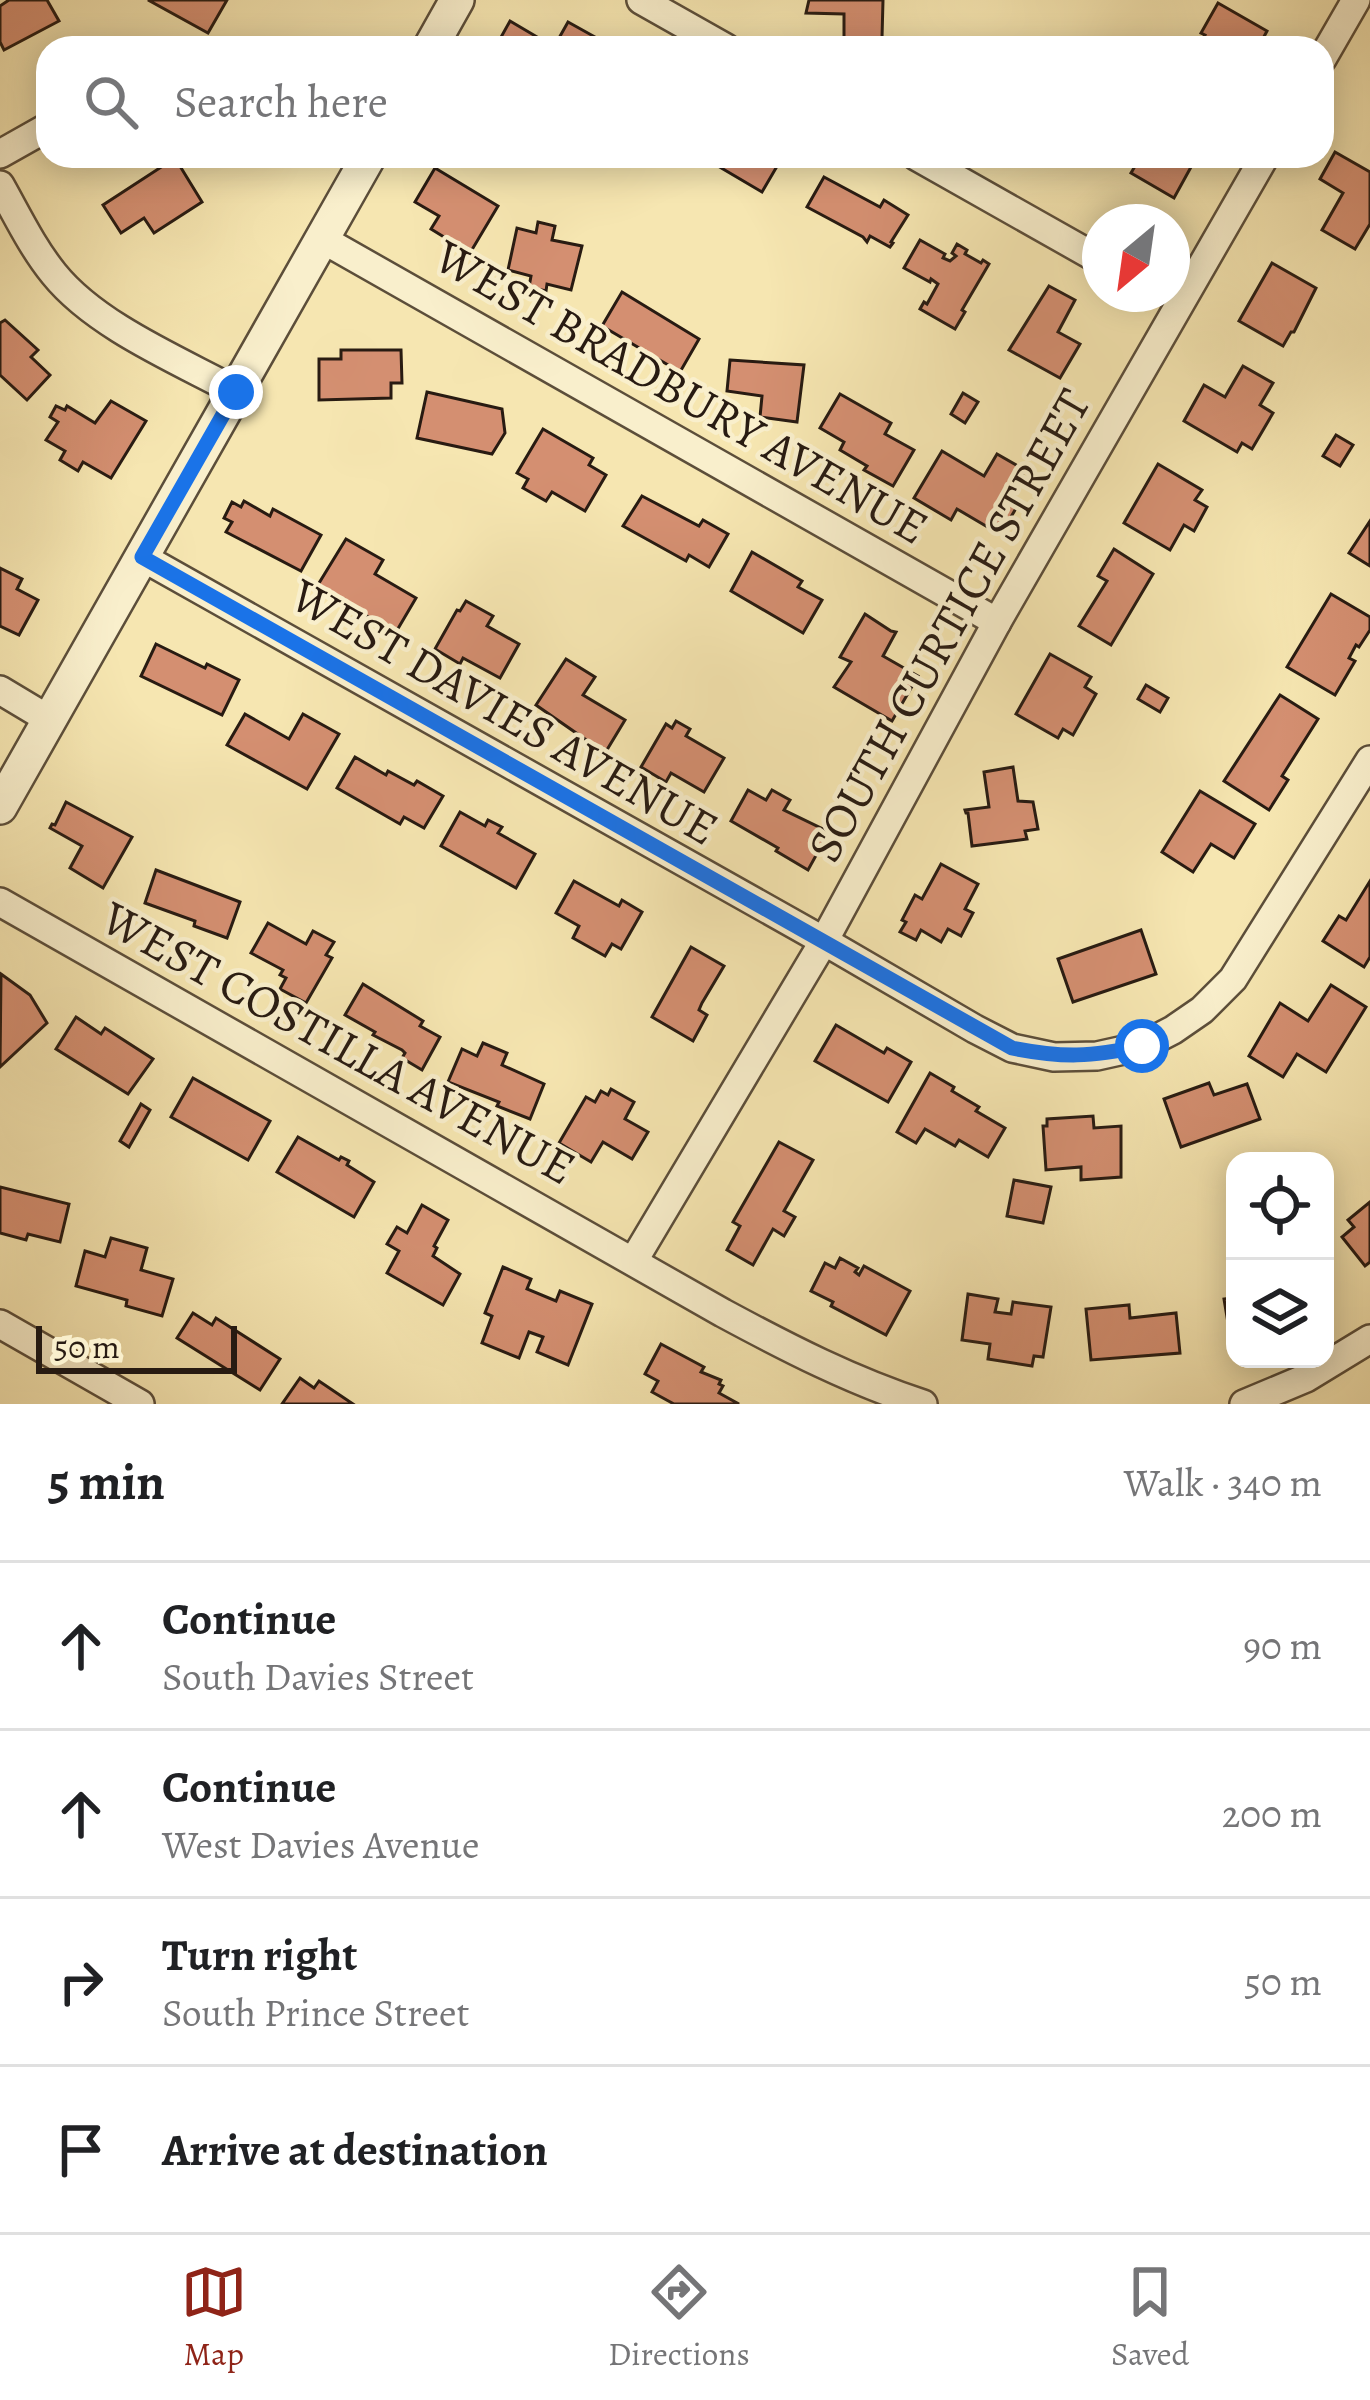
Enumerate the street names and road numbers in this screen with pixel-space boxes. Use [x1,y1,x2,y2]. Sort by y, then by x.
street label: WEST BRADBURY AVENUE [422,223,940,560]
street label: SOUTH CURTICE STREET [791,377,1106,874]
street label: WEST DAVIES AVENUE [278,562,730,861]
street label: WEST COSTILLA AVENUE [89,885,587,1201]

